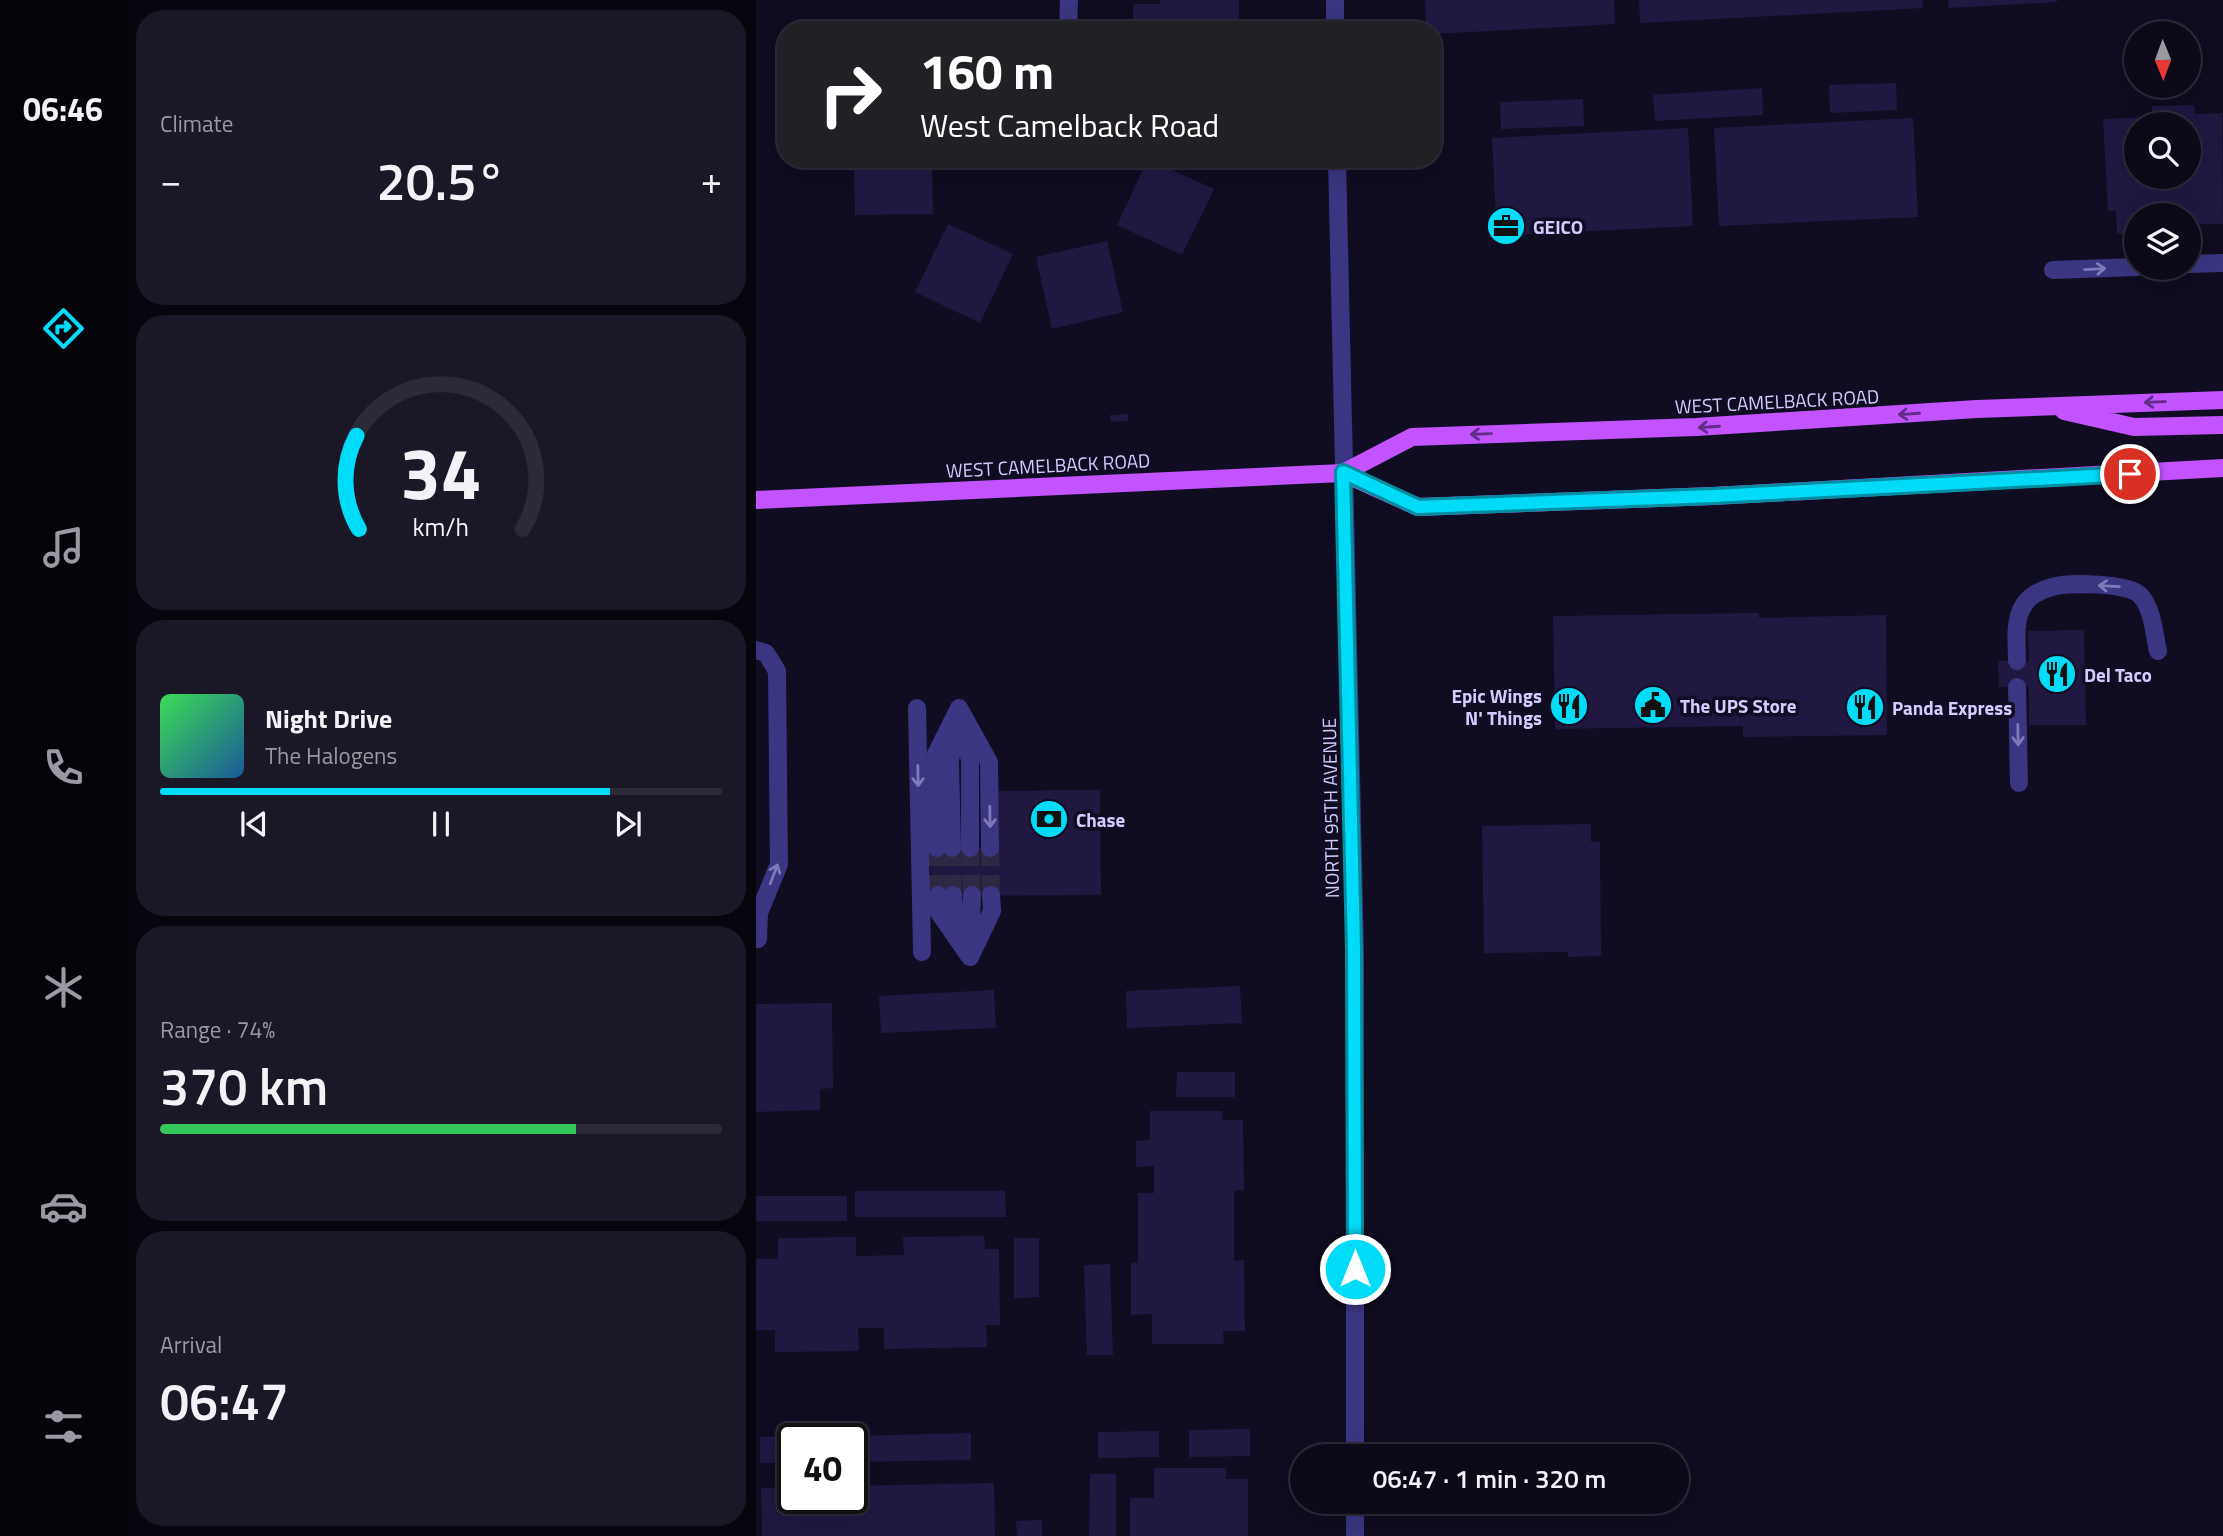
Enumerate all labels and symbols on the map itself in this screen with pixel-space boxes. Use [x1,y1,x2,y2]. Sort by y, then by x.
north arrow [2124,21,2202,98]
office icon: GEICO [1485,205,1527,247]
place label: GEICO [1533,212,1583,241]
one-way arrow [2083,262,2106,275]
street label: WEST CAMELBACK ROAD [1674,381,1880,421]
one-way arrow [2144,395,2167,409]
one-way arrow [1898,407,1921,420]
one-way arrow [1697,420,1720,433]
one-way arrow [1470,428,1493,441]
pin [2100,444,2160,504]
street label: WEST CAMELBACK ROAD [945,445,1151,485]
one-way arrow [2098,579,2121,592]
restaurant icon: Del Taco [2036,653,2078,695]
place label: Del Taco [2084,660,2152,689]
place label: Epic Wings N' Things [1451,681,1542,732]
public building icon: The UPS Store [1632,684,1674,726]
restaurant icon: Epic Wings N' Things [1548,685,1590,727]
restaurant icon: Panda Express [1844,686,1886,728]
place label: The UPS Store [1680,691,1797,720]
place label: Panda Express [1892,693,2012,722]
street label: NORTH 95TH AVENUE [1314,718,1346,898]
one-way arrow [2011,723,2025,746]
one-way arrow [911,764,925,787]
bank icon: Chase [1028,798,1070,840]
one-way arrow [983,805,996,828]
place label: Chase [1076,805,1126,834]
one-way arrow [769,864,782,886]
position arrow [1318,1232,1392,1306]
speed limit sign: 40 [777,1423,868,1514]

